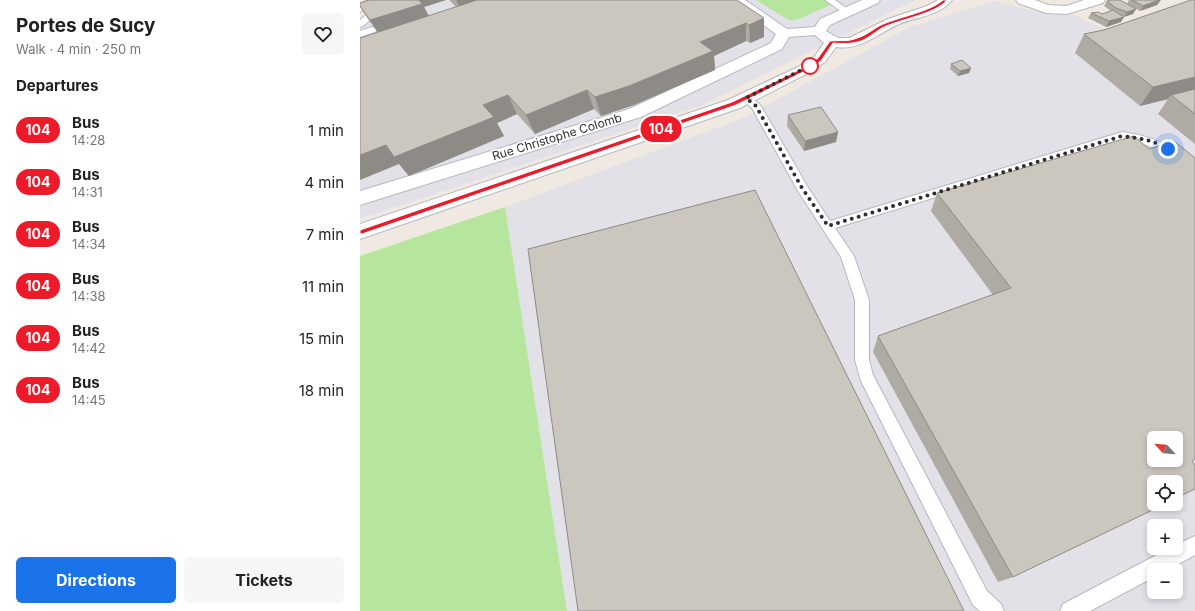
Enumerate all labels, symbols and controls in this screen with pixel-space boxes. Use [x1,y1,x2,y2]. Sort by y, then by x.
button: heart [302,13,344,55]
text: Portes de Sucy [16,14,156,37]
text: Walk · 4 min · 250 m [16,41,141,57]
unlabelled marker [801,57,819,75]
text: Departures [16,76,98,95]
street label: Rue Christophe Colomb [490,110,623,163]
text: Bus [72,113,100,132]
line badge: 104 [638,116,684,142]
text: 104 [649,120,673,137]
text: 104 [26,121,50,138]
text: 1 min [308,121,344,140]
text: 14:28 [72,132,105,148]
your location [1158,139,1178,159]
text: Bus [72,165,100,184]
text: 104 [26,173,50,190]
text: 4 min [304,173,344,192]
text: 14:31 [72,184,103,200]
text: Bus [72,217,100,236]
text: 104 [26,225,50,242]
text: 7 min [306,225,344,244]
text: 14:34 [72,236,106,252]
text: Bus [72,269,100,288]
text: 104 [26,277,50,294]
text: 11 min [302,277,344,296]
text: 14:38 [72,288,106,304]
text: Bus [72,321,100,340]
text: 104 [26,329,50,346]
text: 15 min [299,329,344,348]
text: 14:42 [72,340,106,356]
text: Bus [72,373,100,392]
text: 104 [26,381,50,398]
text: 18 min [299,381,344,400]
text: 14:45 [72,392,106,408]
north arrow [1147,431,1183,467]
map controls [1147,431,1183,599]
button: locate [1147,475,1183,511]
button: + [1147,519,1183,555]
button: Directions [16,557,176,603]
button: Tickets [184,557,344,603]
button: − [1147,563,1183,599]

